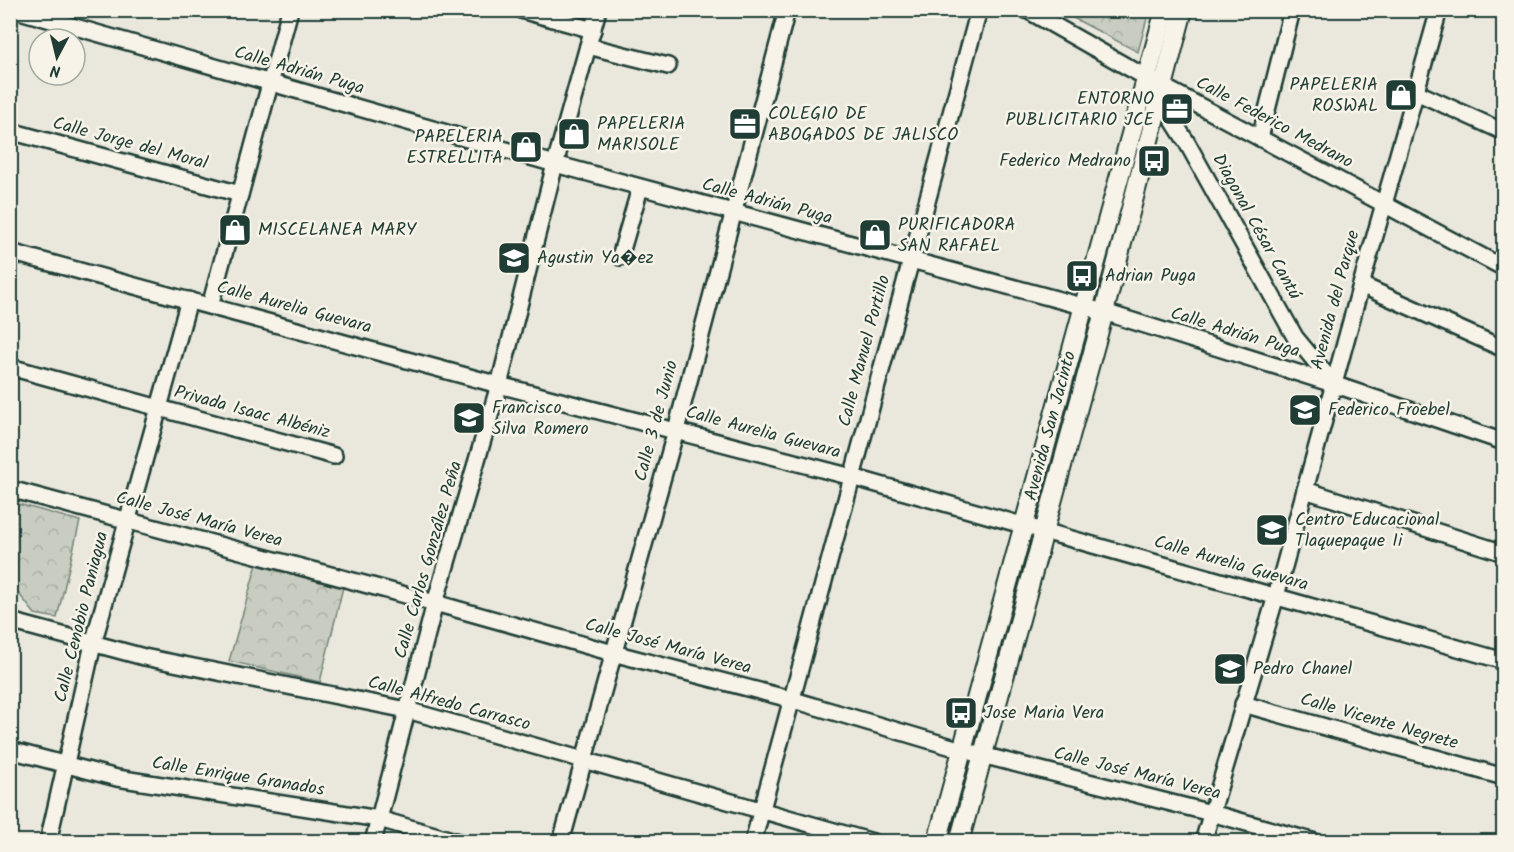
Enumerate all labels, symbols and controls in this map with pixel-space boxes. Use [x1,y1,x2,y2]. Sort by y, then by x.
north arrow [27,27,87,87]
street label: Calle Adrián Puga [230,39,368,103]
text: N [49,57,62,83]
street label: Calle Federico Medrano [1190,69,1358,177]
place label: PAPELERIA ROSWAL [1290,71,1378,121]
shop icon: PAPELERIA ROSWAL [1383,77,1419,113]
place label: ENTORNO PUBLICITARIO JCE [1006,85,1154,135]
office icon: ENTORNO PUBLICITARIO JCE [1159,91,1195,127]
place label: COLEGIO DE ABOGADOS DE JALISCO [768,100,958,150]
office icon: COLEGIO DE ABOGADOS DE JALISCO [727,106,763,142]
street label: Calle Jorge del Moral [49,109,211,179]
place label: PAPELERIA MARISOLE [597,110,685,160]
shop icon: PAPELERIA MARISOLE [556,116,592,152]
place label: PAPELERIA ESTRELLITA [406,123,503,173]
shop icon: PAPELERIA ESTRELLITA [508,129,544,165]
bus stop icon: Federico Medrano [1136,143,1172,179]
place label: Federico Medrano [999,147,1131,176]
street label: Diagonal César Cantú [1204,149,1308,306]
street label: Calle Adrián Puga [698,171,836,233]
place label: PURIFICADORA SAN RAFAEL [898,211,1016,261]
shop icon: MISCELANEA MARY [217,212,253,248]
place label: MISCELANEA MARY [258,216,417,245]
shop icon: PURIFICADORA SAN RAFAEL [857,217,893,253]
street label: Avenida del Parque [1303,227,1369,373]
school or university icon: Agustin Ya�ez [496,240,532,276]
place label: Agustin Ya�ez [537,244,654,273]
bus stop icon: Adrian Puga [1064,258,1100,294]
place label: Adrian Puga [1105,262,1196,291]
street label: Calle Manuel Portillo [831,272,899,430]
street label: Calle Aurelia Guevara [213,273,375,343]
street label: Calle Adrián Puga [1167,300,1303,366]
street label: Avenida San Jacinto [1017,348,1085,504]
street label: Calle 3 de Junio [627,357,687,485]
street label: Privada Isaac Albéniz [171,378,333,448]
school or university icon: Federico Froebel [1287,392,1323,428]
place label: Francisco Silva Romero [492,394,589,444]
place label: Federico Froebel [1328,396,1450,425]
street label: Calle Aurelia Guevara [682,398,844,468]
school or university icon: Francisco Silva Romero [451,400,487,436]
street label: Calle Carlos González Peña [387,458,471,662]
street label: Calle José María Verea [112,484,286,556]
place label: Centro Educacional Tlaquepaque Ii [1295,506,1440,556]
school or university icon: Centro Educacional Tlaquepaque Ii [1254,512,1290,548]
street label: Calle Cenobio Paniagua [47,528,117,706]
street label: Calle Aurelia Guevara [1150,528,1312,600]
street label: Calle José María Verea [581,611,755,683]
school or university icon: Pedro Chanel [1212,651,1248,687]
place label: Pedro Chanel [1253,655,1353,684]
street label: Calle Alfredo Carrasco [364,668,534,740]
street label: Calle Vicente Negrete [1297,686,1461,758]
bus stop icon: Jose Maria Vera [943,695,979,731]
place label: Jose Maria Vera [984,699,1104,728]
street label: Calle José María Verea [1050,739,1224,809]
street label: Calle Enrique Granados [150,749,327,805]

